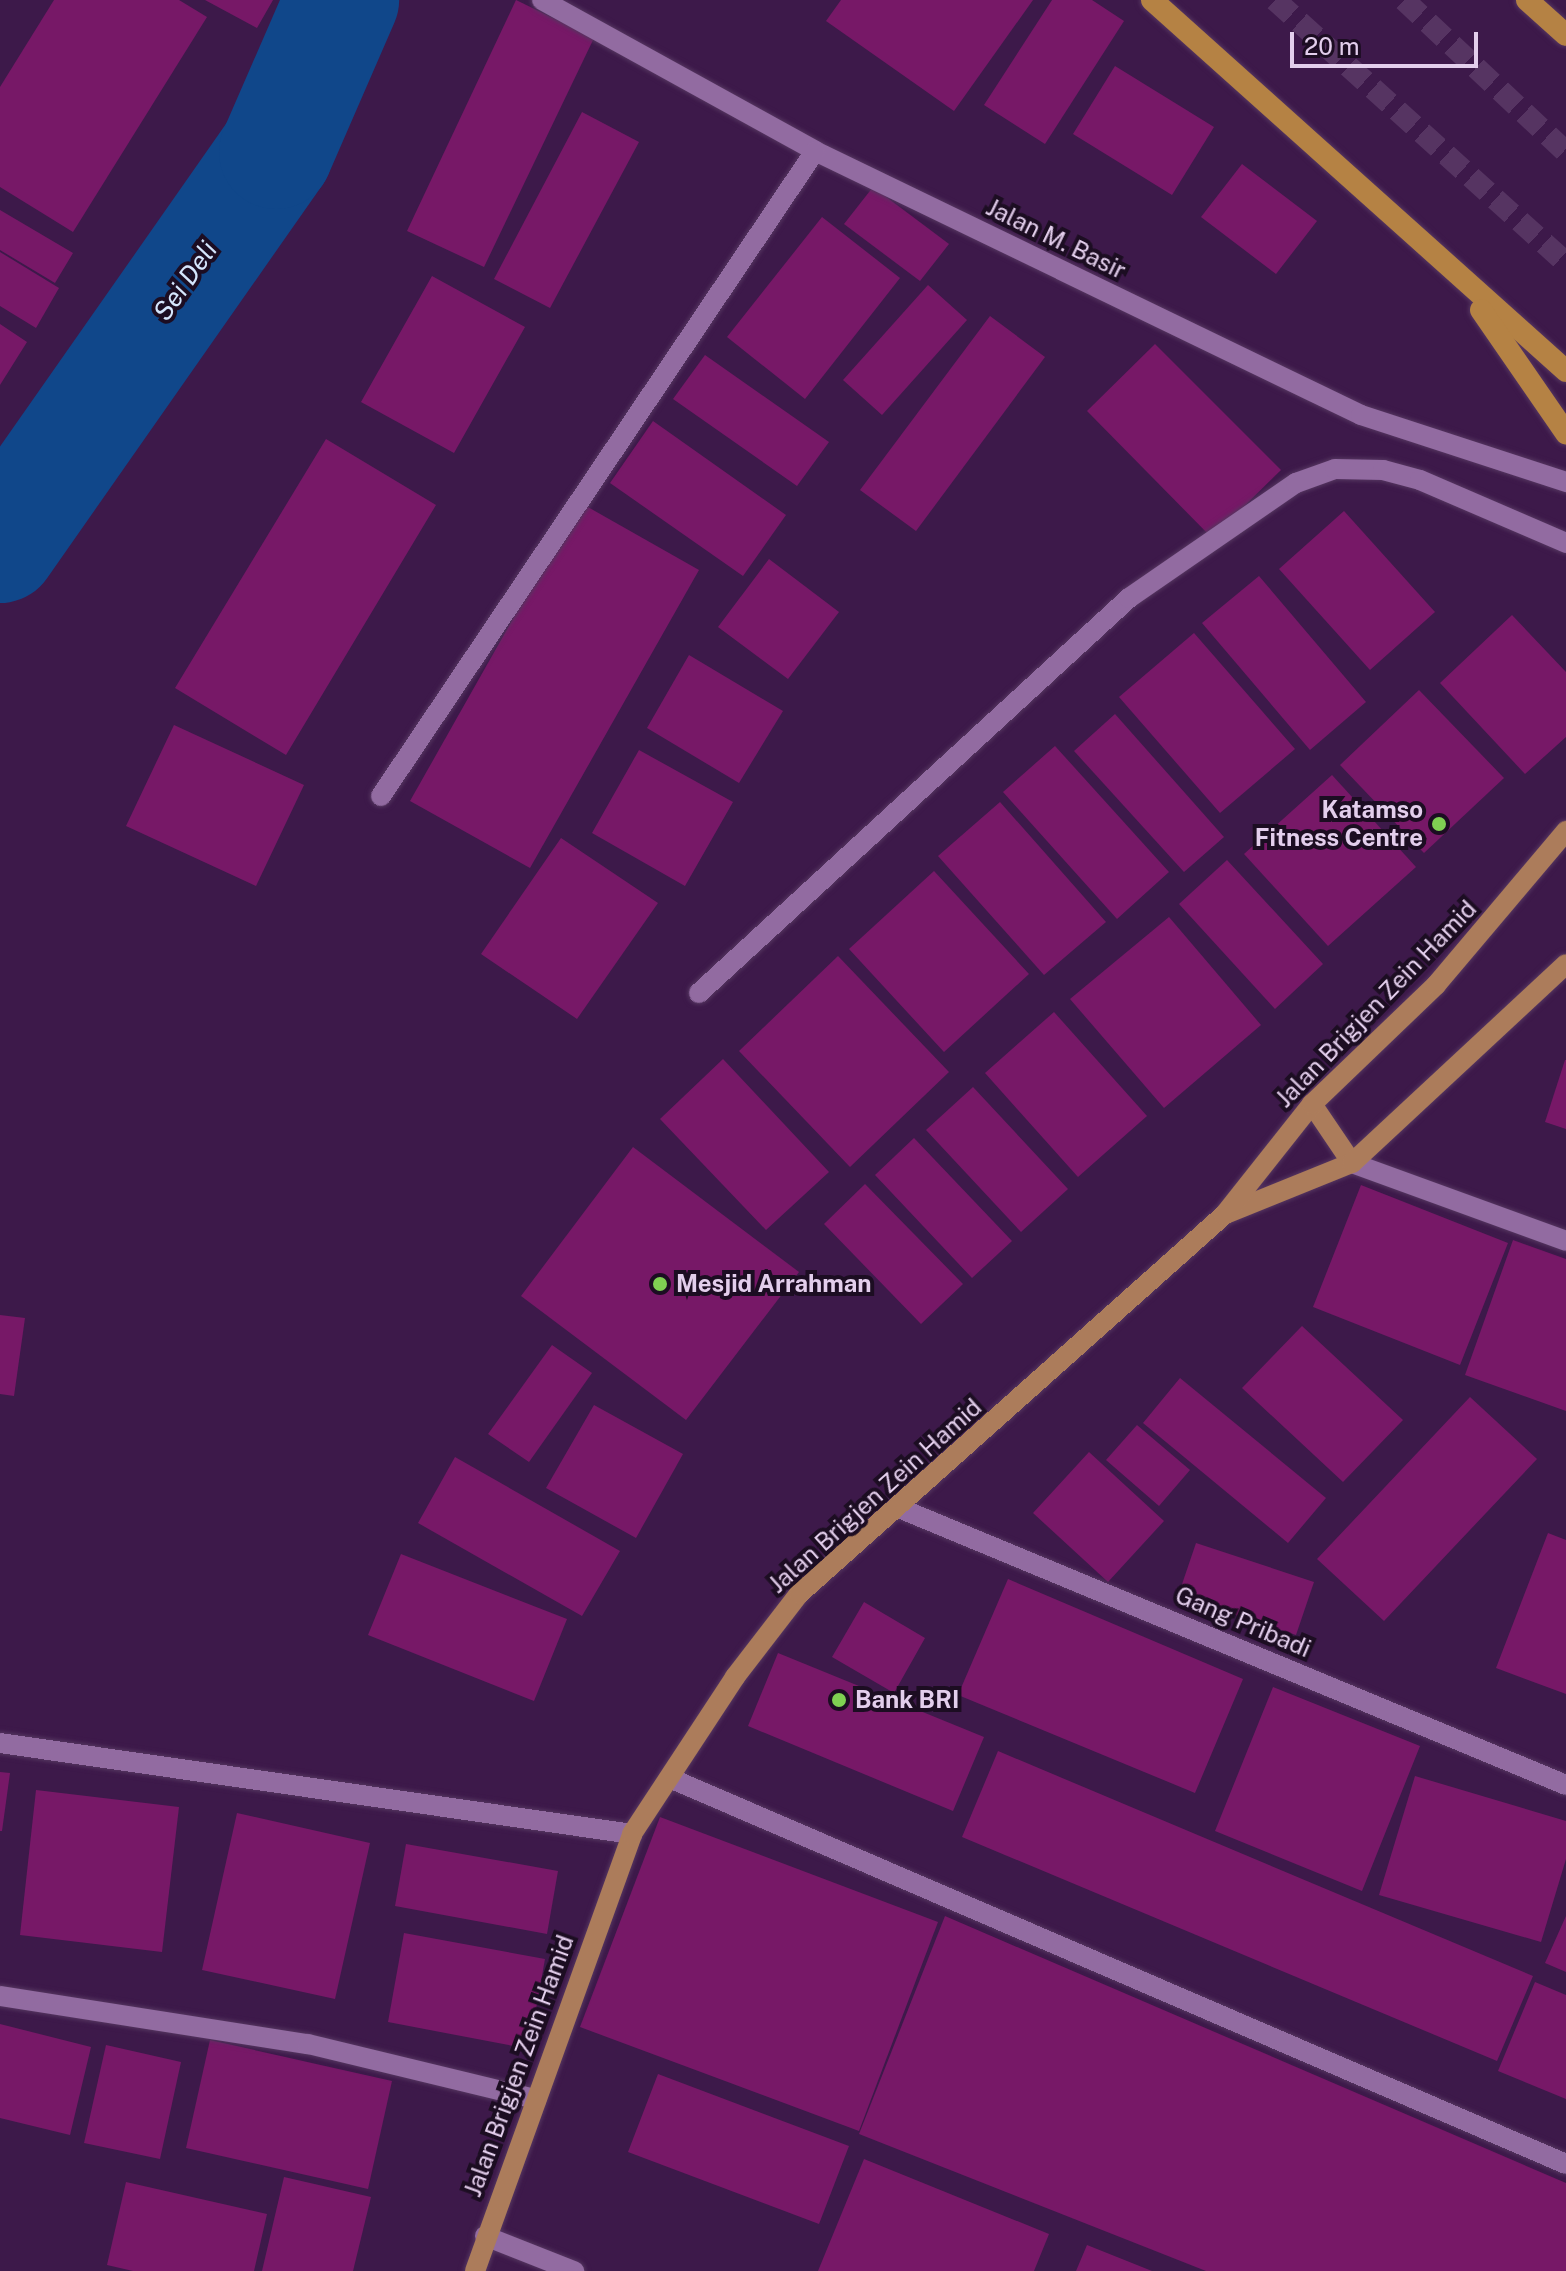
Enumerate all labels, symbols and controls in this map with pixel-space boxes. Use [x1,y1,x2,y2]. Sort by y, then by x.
scale bar [1294,16,1482,66]
text: 20 m [1304,32,1360,60]
street label: Jalan M. Basir [981,193,1131,285]
water label: Sei Deli [147,235,223,327]
place label: Katamso Fitness Centre [1255,796,1423,852]
marker: Katamso Fitness Centre [1430,815,1448,833]
street label: Jalan Brigjen Zein Hamid [1270,895,1482,1113]
place label: Mesjid Arrahman [676,1270,872,1298]
marker: Mesjid Arrahman [651,1275,669,1293]
street label: Jalan Brigjen Zein Hamid [763,1393,987,1599]
street label: Gang Pribadi [1171,1581,1315,1663]
place label: Bank BRI [855,1686,959,1714]
marker: Bank BRI [830,1691,848,1709]
street label: Jalan Brigjen Zein Hamid [458,1931,580,2201]

